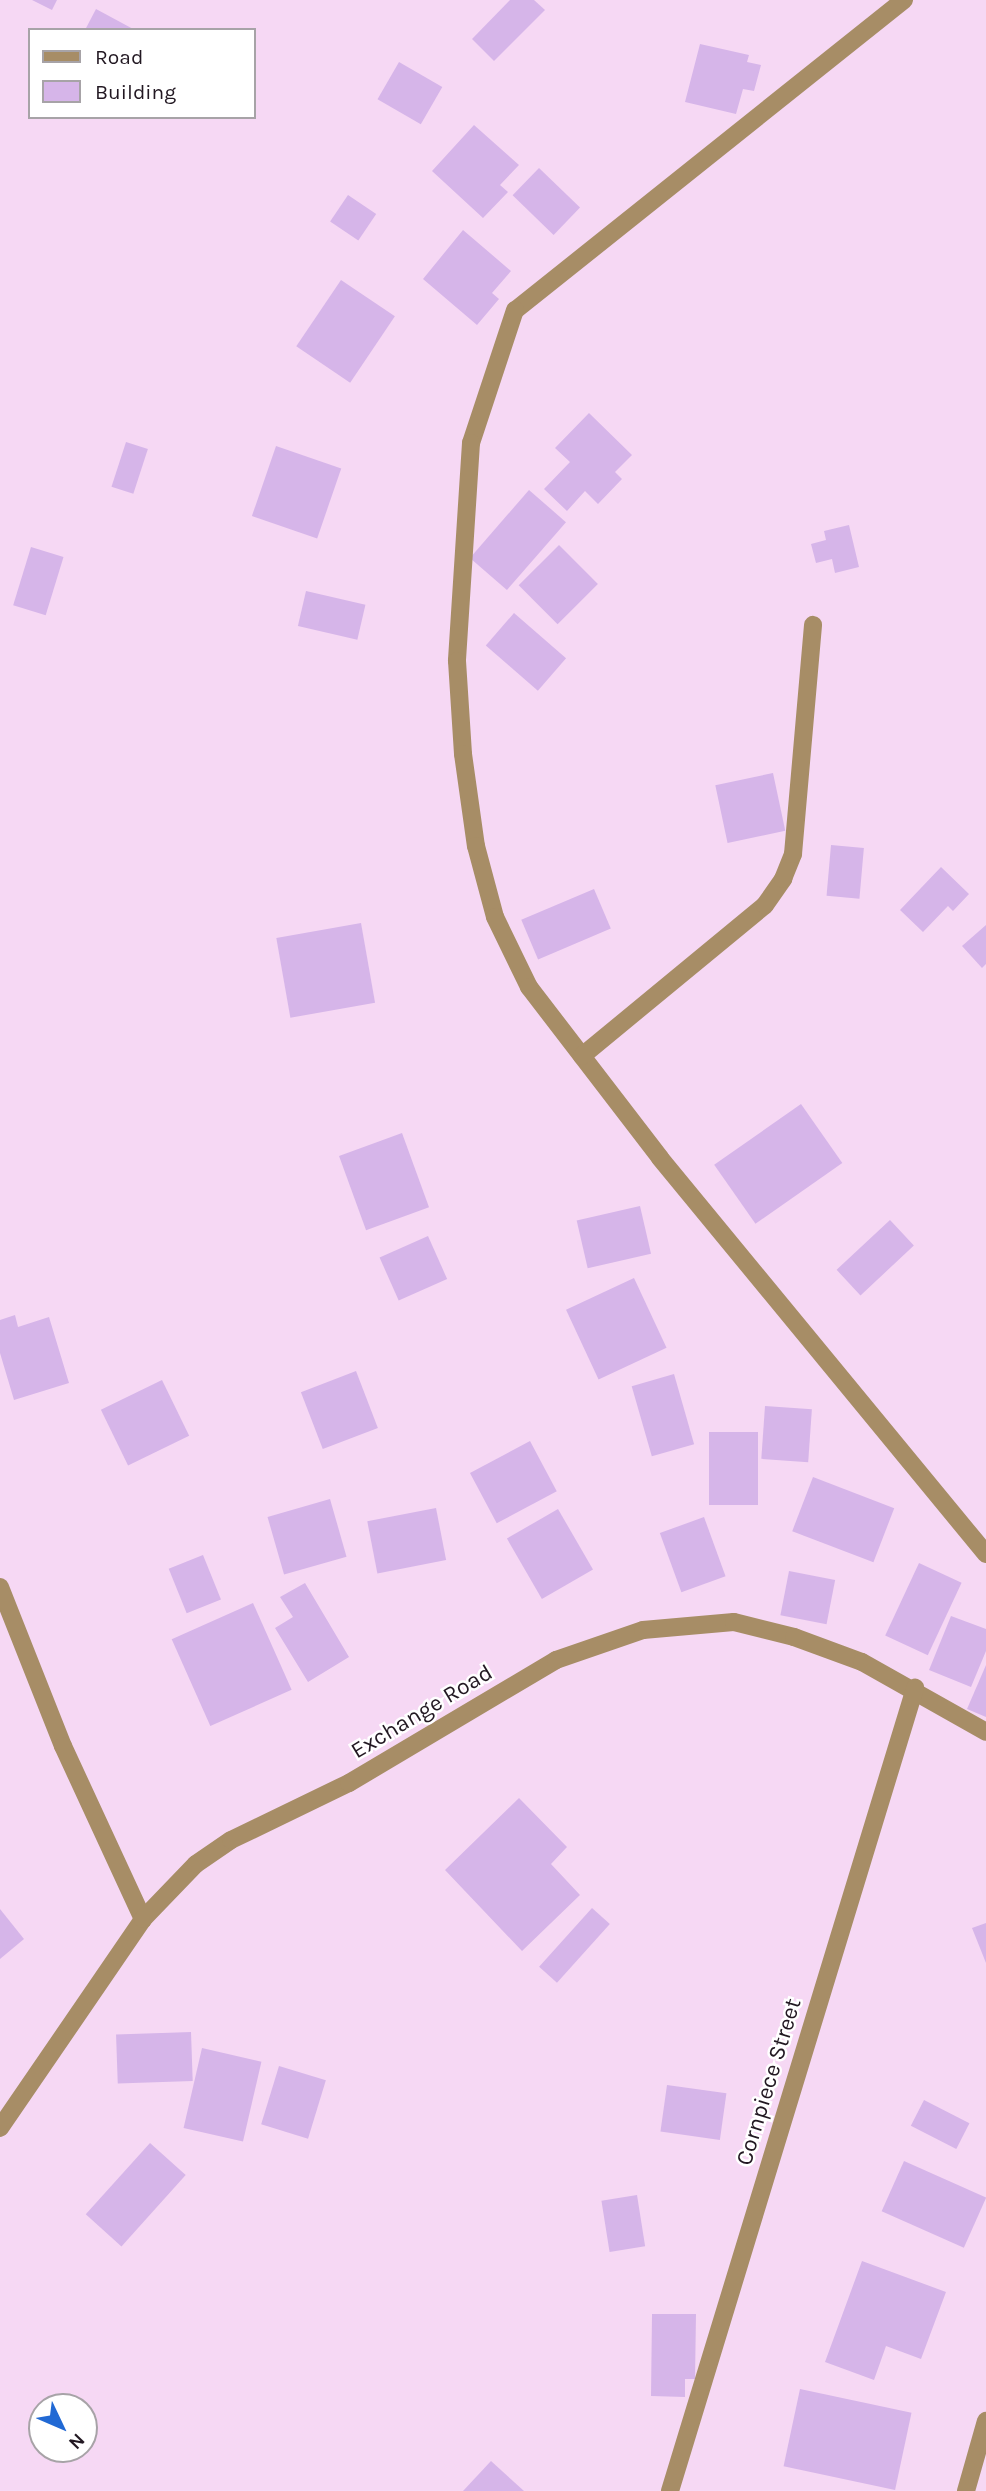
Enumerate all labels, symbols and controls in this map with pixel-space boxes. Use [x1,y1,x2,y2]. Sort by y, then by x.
legend [28,28,256,119]
text: Road [95,45,143,69]
text: Building [95,80,176,104]
street label: Exchange Road [346,1659,498,1765]
street label: Cornpiece Street [730,1995,808,2169]
north arrow [28,2393,98,2463]
text: N [64,2429,89,2454]

